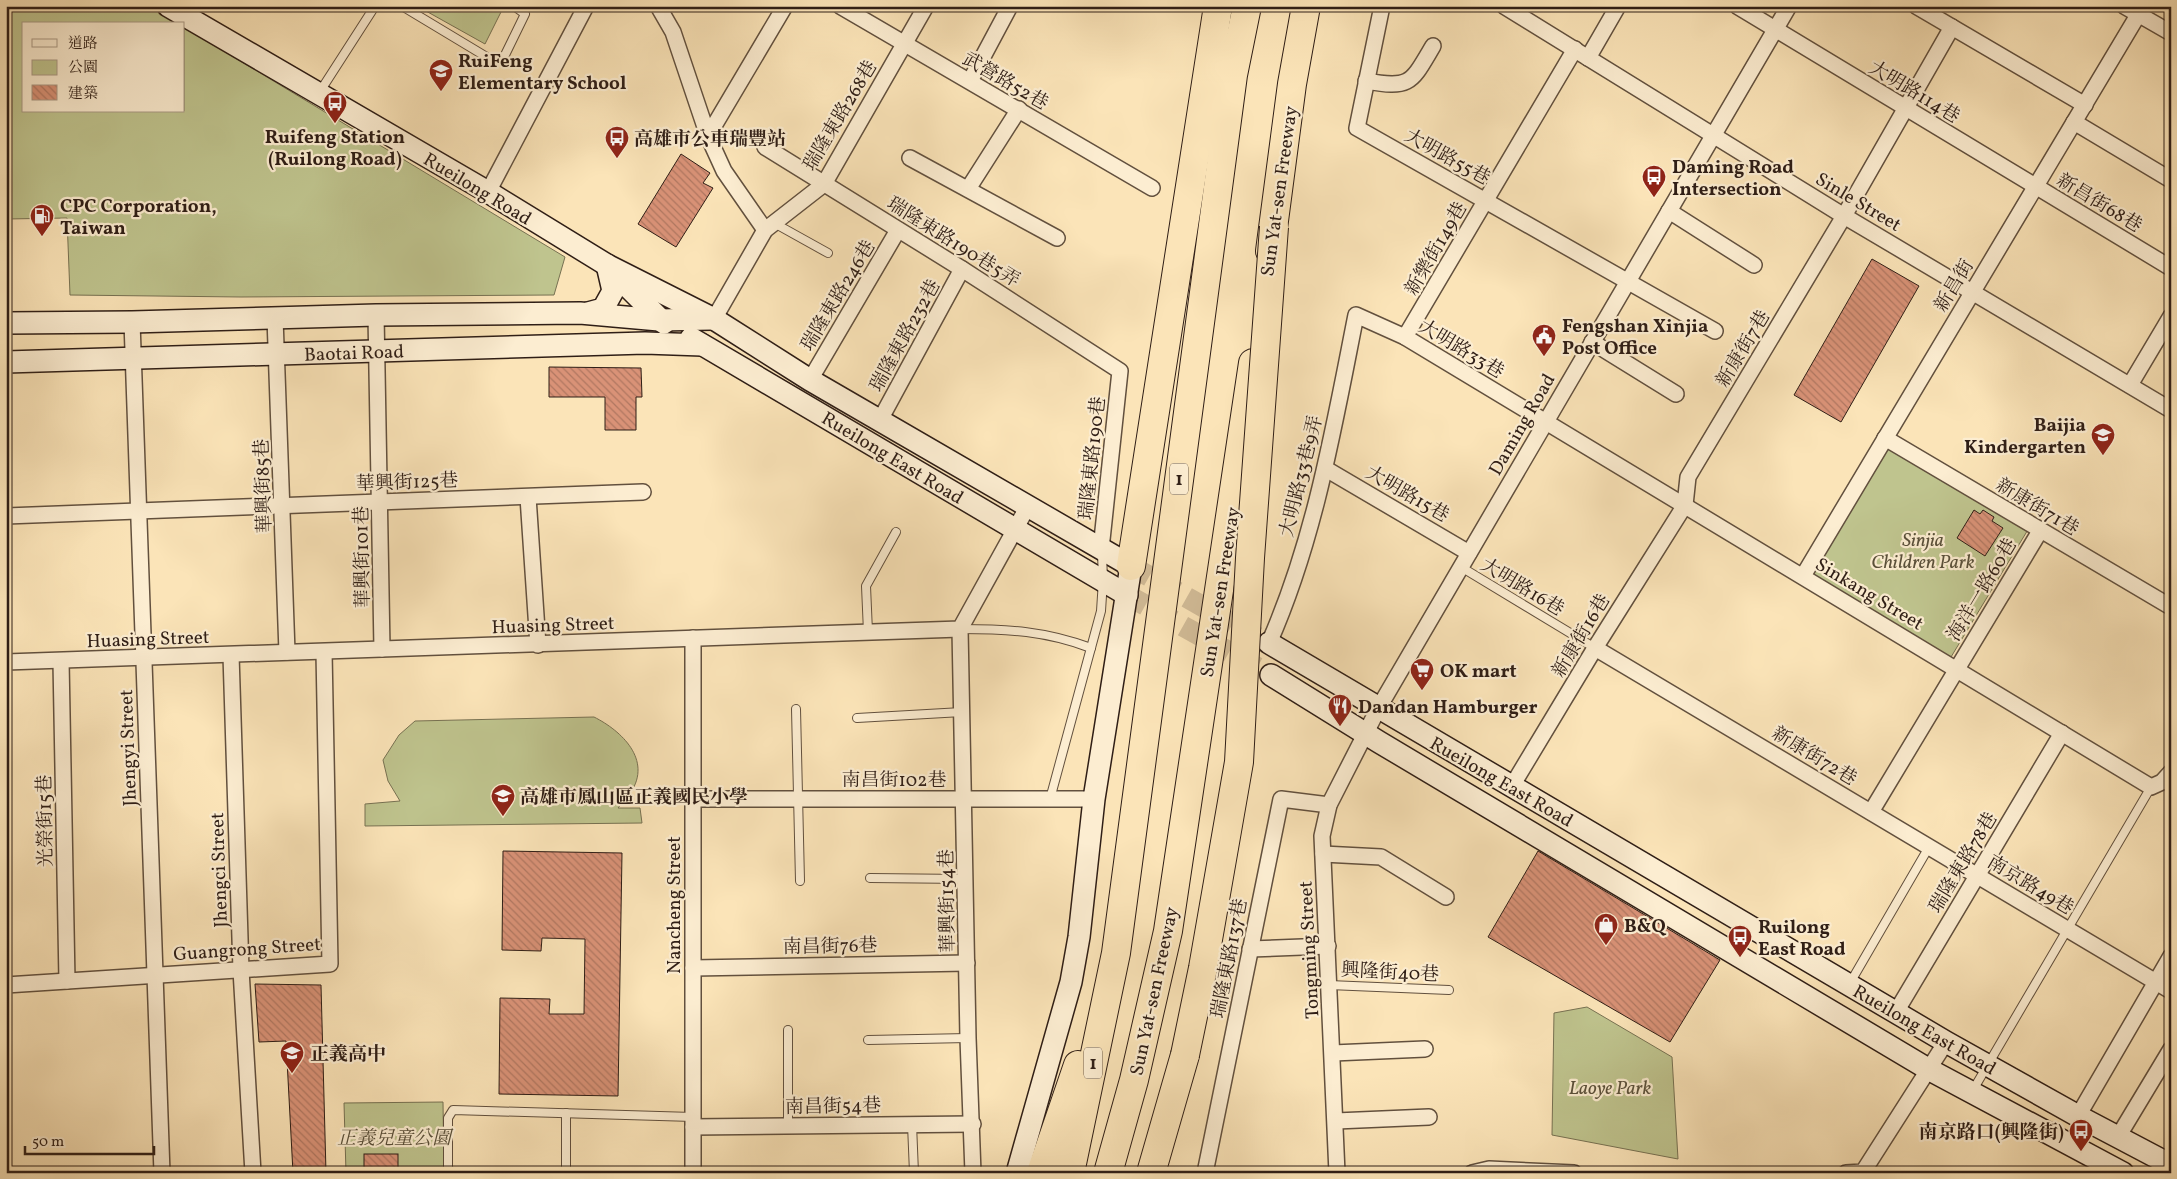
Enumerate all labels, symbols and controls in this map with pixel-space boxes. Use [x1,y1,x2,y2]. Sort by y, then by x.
legend [22,22,185,112]
text: 道路 [68,34,98,55]
street label: 武營路52巷 [957,47,1053,117]
place label: RuiFeng Elementary School [458,49,626,97]
street label: 大明路114巷 [1864,55,1964,130]
street label: 瑞隆東路268巷 [798,56,884,176]
text: 公園 [68,58,98,79]
school or university icon: RuiFeng Elementary School [428,58,454,92]
text: 建築 [68,84,98,105]
bus stop icon: Ruifeng Station (Ruilong Road) [322,90,348,124]
street label: Sun Yat-sen Freeway [1255,104,1305,278]
street label: 大明路55巷 [1399,124,1495,192]
place label: Ruifeng Station (Ruilong Road) [265,125,405,173]
bus stop icon: 高雄市公車瑞豐站 [604,125,630,159]
place label: 高雄市公車瑞豐站 [634,127,786,153]
street label: Rueilong Road [418,147,536,232]
place label: Daming Road Intersection [1672,155,1794,203]
bus stop icon: Daming Road Intersection [1641,164,1667,198]
street label: Sinle Street [1810,167,1906,239]
street label: 新昌街68巷 [2051,168,2147,239]
street label: 瑞隆東路190巷5弄 [882,191,1024,294]
place label: CPC Corporation, Taiwan [60,194,217,242]
street label: 新樂街149巷 [1399,197,1474,301]
fuel station icon: CPC Corporation, Taiwan [29,203,55,237]
street label: 瑞隆東路246巷 [795,236,882,356]
street label: 新昌街 [1929,255,1981,317]
street label: 瑞隆東路232巷 [864,275,947,397]
street label: 新康街7巷 [1711,306,1777,392]
street label: 大明路33巷 [1413,314,1509,385]
place label: Fengshan Xinjia Post Office [1562,314,1708,362]
public building icon: Fengshan Xinjia Post Office [1531,323,1557,357]
street label: Baotai Road [304,339,404,369]
street label: Daming Road [1483,369,1562,481]
street label: 瑞隆東路190巷 [1074,395,1112,521]
street label: Rueilong East Road [816,406,968,511]
street label: 大明路33巷9弄 [1274,413,1330,540]
place label: Baijia Kindergarten [1964,413,2086,461]
school or university icon: Baijia Kindergarten [2090,422,2116,456]
street label: 華興街85巷 [249,438,279,534]
street label: 大明路15巷 [1360,460,1454,529]
road number: 1 [1170,464,1188,494]
street label: 華興街125巷 [355,468,459,498]
street label: 新康街71巷 [1991,473,2083,543]
street label: Sun Yat-sen Freeway [1195,505,1247,679]
street label: 華興街101巷 [349,506,377,608]
park label: Sinjia Children Park [1871,528,1975,576]
street label: 海洋一路60巷 [1942,534,2024,646]
street label: Sinkang Street [1810,552,1928,637]
street label: 大明路16巷 [1475,553,1569,623]
street label: 新康街16巷 [1547,589,1617,683]
street label: Huasing Street [491,611,615,641]
street label: Huasing Street [86,625,210,655]
supermarket icon: OK mart [1409,657,1435,691]
place label: OK mart [1440,659,1517,685]
street label: Jhengyi Street [114,689,144,807]
restaurant icon: Dandan Hamburger [1327,693,1353,727]
place label: Dandan Hamburger [1358,695,1538,721]
street label: 新康街72巷 [1767,721,1861,792]
street label: Rueilong East Road [1425,731,1577,834]
street label: 南昌街102巷 [842,768,947,794]
street label: 光榮街15巷 [32,774,60,867]
school or university icon: 高雄市鳳山區正義國民小學 [490,783,516,817]
place label: 高雄市鳳山區正義國民小學 [520,785,748,811]
street label: 瑞隆東路78巷 [1923,808,2004,918]
street label: Jhengci Street [205,811,235,928]
street label: Nancheng Street [662,836,688,974]
street label: 華興街154巷 [934,849,962,953]
street label: 南京路49巷 [1982,850,2078,922]
street label: Tongming Street [1293,880,1327,1020]
street label: 瑞隆東路137巷 [1206,896,1254,1020]
street label: Sun Yat-sen Freeway [1124,905,1186,1078]
shop icon: B&Q [1593,912,1619,946]
place label: B&Q [1624,914,1666,940]
place label: Ruilong East Road [1758,915,1846,963]
bus stop icon: Ruilong East Road [1727,924,1753,958]
street label: Guangrong Street [172,932,322,968]
street label: 南昌街76巷 [782,933,878,961]
street label: 興隆街40巷 [1340,957,1440,989]
street label: Rueilong East Road [1848,979,2000,1082]
school or university icon: 正義高中 [279,1040,305,1074]
place label: 正義高中 [310,1042,386,1068]
road number: 1 [1084,1048,1102,1078]
park label: Laoye Park [1569,1076,1652,1102]
street label: 南昌街54巷 [785,1093,881,1121]
bus stop icon: 南京路口(興隆街) [2068,1118,2094,1152]
place label: 南京路口(興隆街) [1919,1120,2064,1146]
scale bar [25,1124,154,1156]
park label: 正義兒童公園 [337,1126,454,1152]
text: 50 m [32,1132,64,1153]

